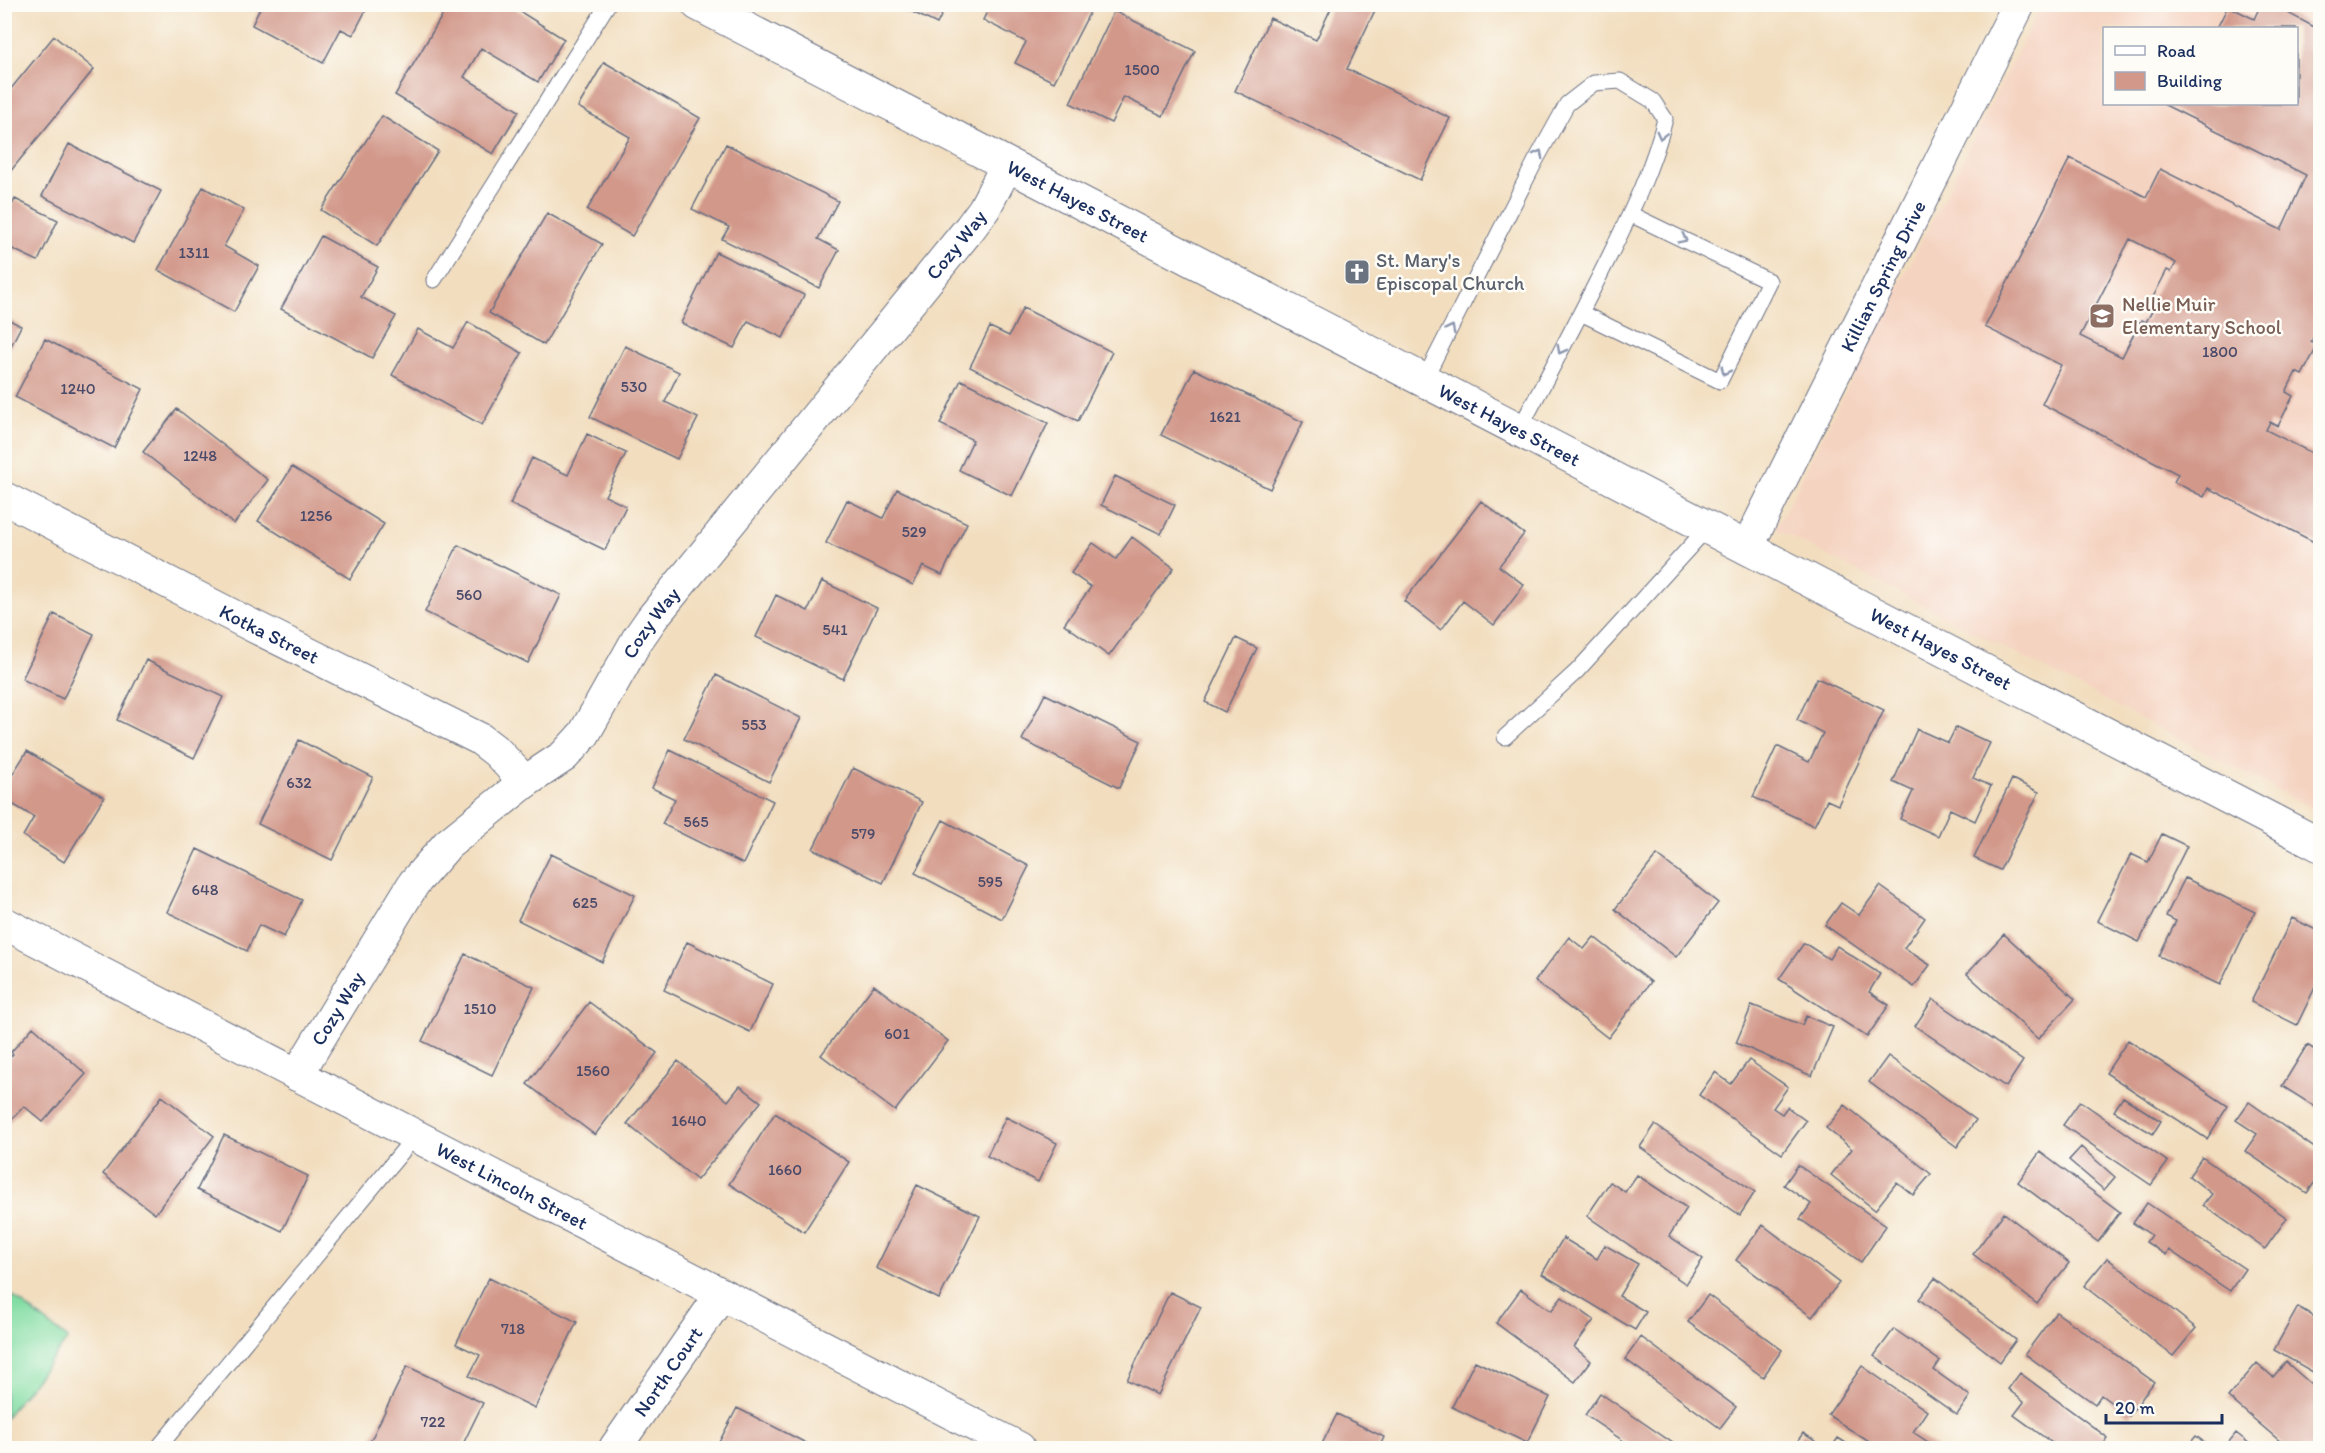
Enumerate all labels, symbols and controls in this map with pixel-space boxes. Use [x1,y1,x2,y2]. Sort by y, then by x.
legend [2103,27,2298,105]
text: Road [2157,40,2196,62]
house number: 1500 [1124,60,1160,79]
text: Building [2157,70,2223,92]
one-way arrow [1656,130,1669,140]
one-way arrow [1532,150,1543,161]
street label: West Hayes Street [1003,154,1153,248]
street label: Killian Spring Drive [1835,196,1931,356]
street label: Cozy Way [921,205,992,284]
one-way arrow [1676,232,1687,244]
house number: 1311 [179,243,210,262]
place label: St. Mary's Episcopal Church [1376,248,1525,295]
church icon: St. Mary's Episcopal Church [1342,257,1372,287]
place label: Nellie Muir Elementary School [2122,292,2282,339]
school or university icon: Nellie Muir Elementary School [2087,301,2117,331]
one-way arrow [1444,324,1456,335]
house number: 1800 [2202,342,2238,361]
one-way arrow [1557,344,1569,355]
one-way arrow [1721,364,1732,375]
house number: 530 [621,377,647,396]
street label: West Hayes Street [1435,378,1584,471]
house number: 1240 [60,379,96,398]
house number: 1621 [1209,407,1241,426]
house number: 1248 [183,446,217,465]
house number: 1256 [300,506,332,525]
house number: 529 [901,522,927,541]
street label: Cozy Way [617,582,685,663]
house number: 560 [456,585,482,604]
street label: Kotka Street [215,599,323,669]
street label: West Hayes Street [1866,602,2016,695]
house number: 541 [822,620,848,639]
house number: 553 [741,715,767,734]
house number: 632 [286,773,312,792]
house number: 565 [683,812,709,831]
house number: 579 [851,824,875,843]
house number: 595 [977,872,1003,891]
house number: 648 [192,880,219,899]
house number: 625 [572,893,598,912]
street label: Cozy Way [306,966,370,1050]
house number: 1510 [463,999,497,1018]
house number: 601 [884,1024,910,1043]
house number: 1560 [576,1061,610,1080]
house number: 1640 [671,1111,707,1130]
street label: West Lincoln Street [432,1137,592,1235]
house number: 1660 [768,1160,802,1179]
house number: 718 [501,1319,525,1338]
street label: North Court [629,1322,708,1421]
scale bar [2106,1387,2222,1425]
text: 20 m [2115,1397,2155,1419]
house number: 722 [421,1412,446,1431]

